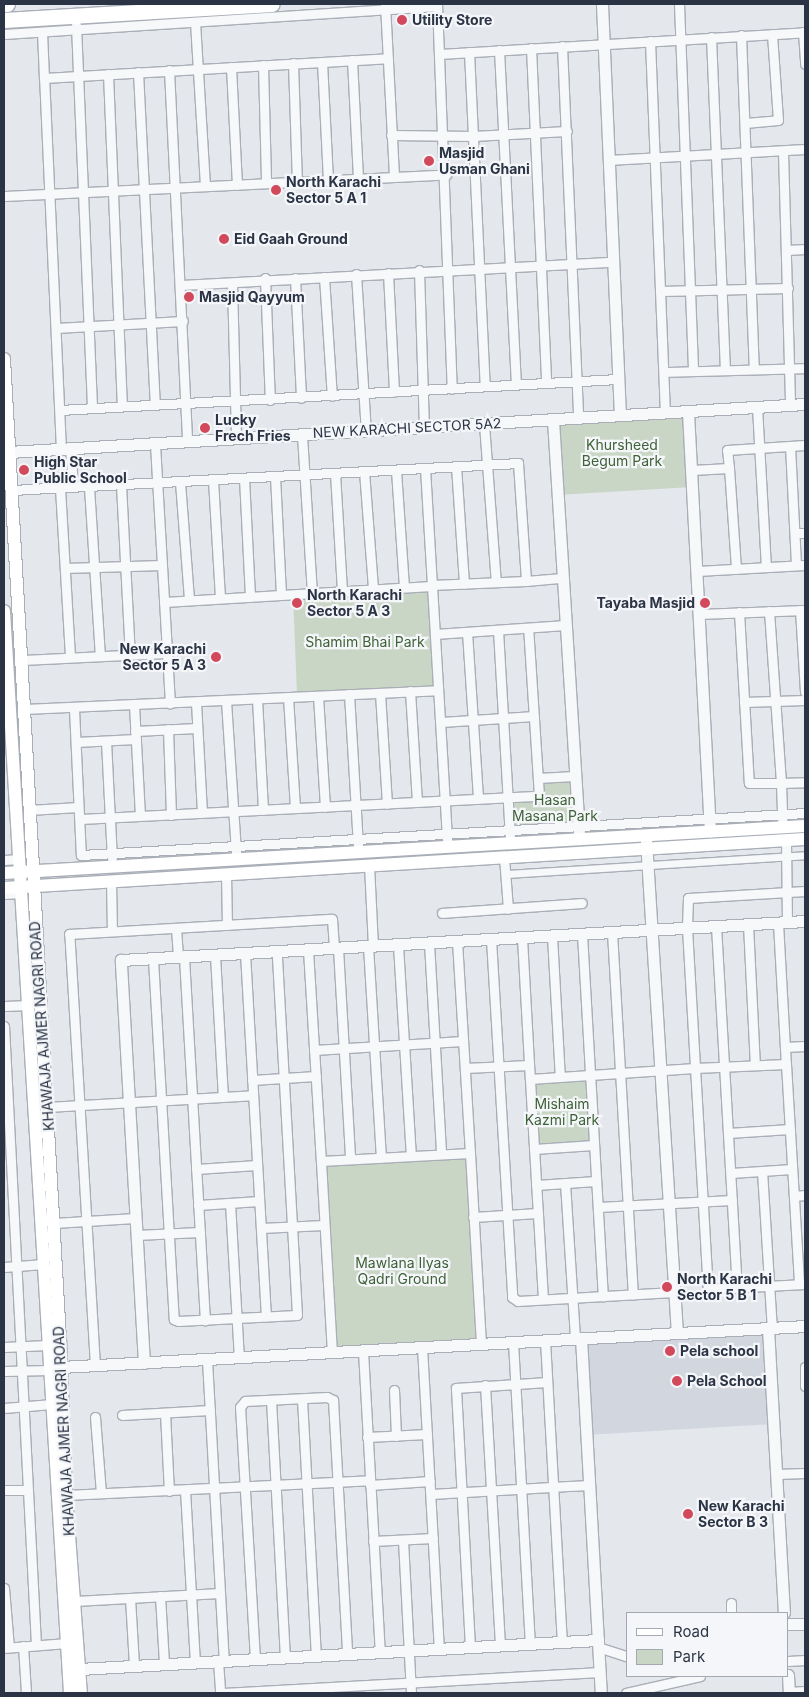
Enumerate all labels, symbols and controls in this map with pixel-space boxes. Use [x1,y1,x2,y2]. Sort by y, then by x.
place label: Utility Store [412,12,492,28]
marker: Utility Store [396,14,408,26]
place label: Masjid Usman Ghani [439,145,530,178]
marker: Masjid Usman Ghani [423,155,435,167]
place label: North Karachi Sector 5 A 1 [286,174,381,206]
marker: North Karachi Sector 5 A 1 [270,184,282,196]
place label: Eid Gaah Ground [234,231,348,247]
marker: Eid Gaah Ground [218,233,230,245]
place label: Masjid Qayyum [199,289,305,305]
marker: Masjid Qayyum [183,291,195,303]
place label: Lucky Frech Fries [215,412,291,444]
street label: NEW KARACHI SECTOR 5A2 [312,415,502,441]
marker: Lucky Frech Fries [199,422,211,434]
park label: Khursheed Begum Park [582,437,662,470]
place label: High Star Public School [34,454,127,487]
marker: High Star Public School [18,464,30,476]
place label: North Karachi Sector 5 A 3 [307,587,402,620]
place label: Tayaba Masjid [597,595,695,611]
marker: North Karachi Sector 5 A 3 [291,597,303,609]
marker: Tayaba Masjid [699,597,711,609]
park label: Shamim Bhai Park [305,634,425,650]
place label: New Karachi Sector 5 A 3 [119,641,206,674]
marker: New Karachi Sector 5 A 3 [210,651,222,663]
park label: Hasan Masana Park [512,792,598,824]
street label: KHAWAJA AJMER NAGRI ROAD [26,921,58,1131]
park label: Mishaim Kazmi Park [525,1096,599,1128]
park label: Mawlana Ilyas Qadri Ground [355,1255,449,1288]
place label: North Karachi Sector 5 B 1 [677,1271,772,1304]
marker: North Karachi Sector 5 B 1 [661,1281,673,1293]
street label: KHAWAJA AJMER NAGRI ROAD [50,1326,78,1536]
place label: Pela school [680,1343,758,1359]
marker: Pela school [664,1345,676,1357]
place label: Pela School [687,1373,767,1389]
marker: Pela School [671,1375,683,1387]
place label: New Karachi Sector B 3 [698,1498,785,1530]
marker: New Karachi Sector B 3 [682,1508,694,1520]
legend [626,1612,789,1677]
text: Road [673,1622,709,1641]
text: Park [673,1647,705,1666]

